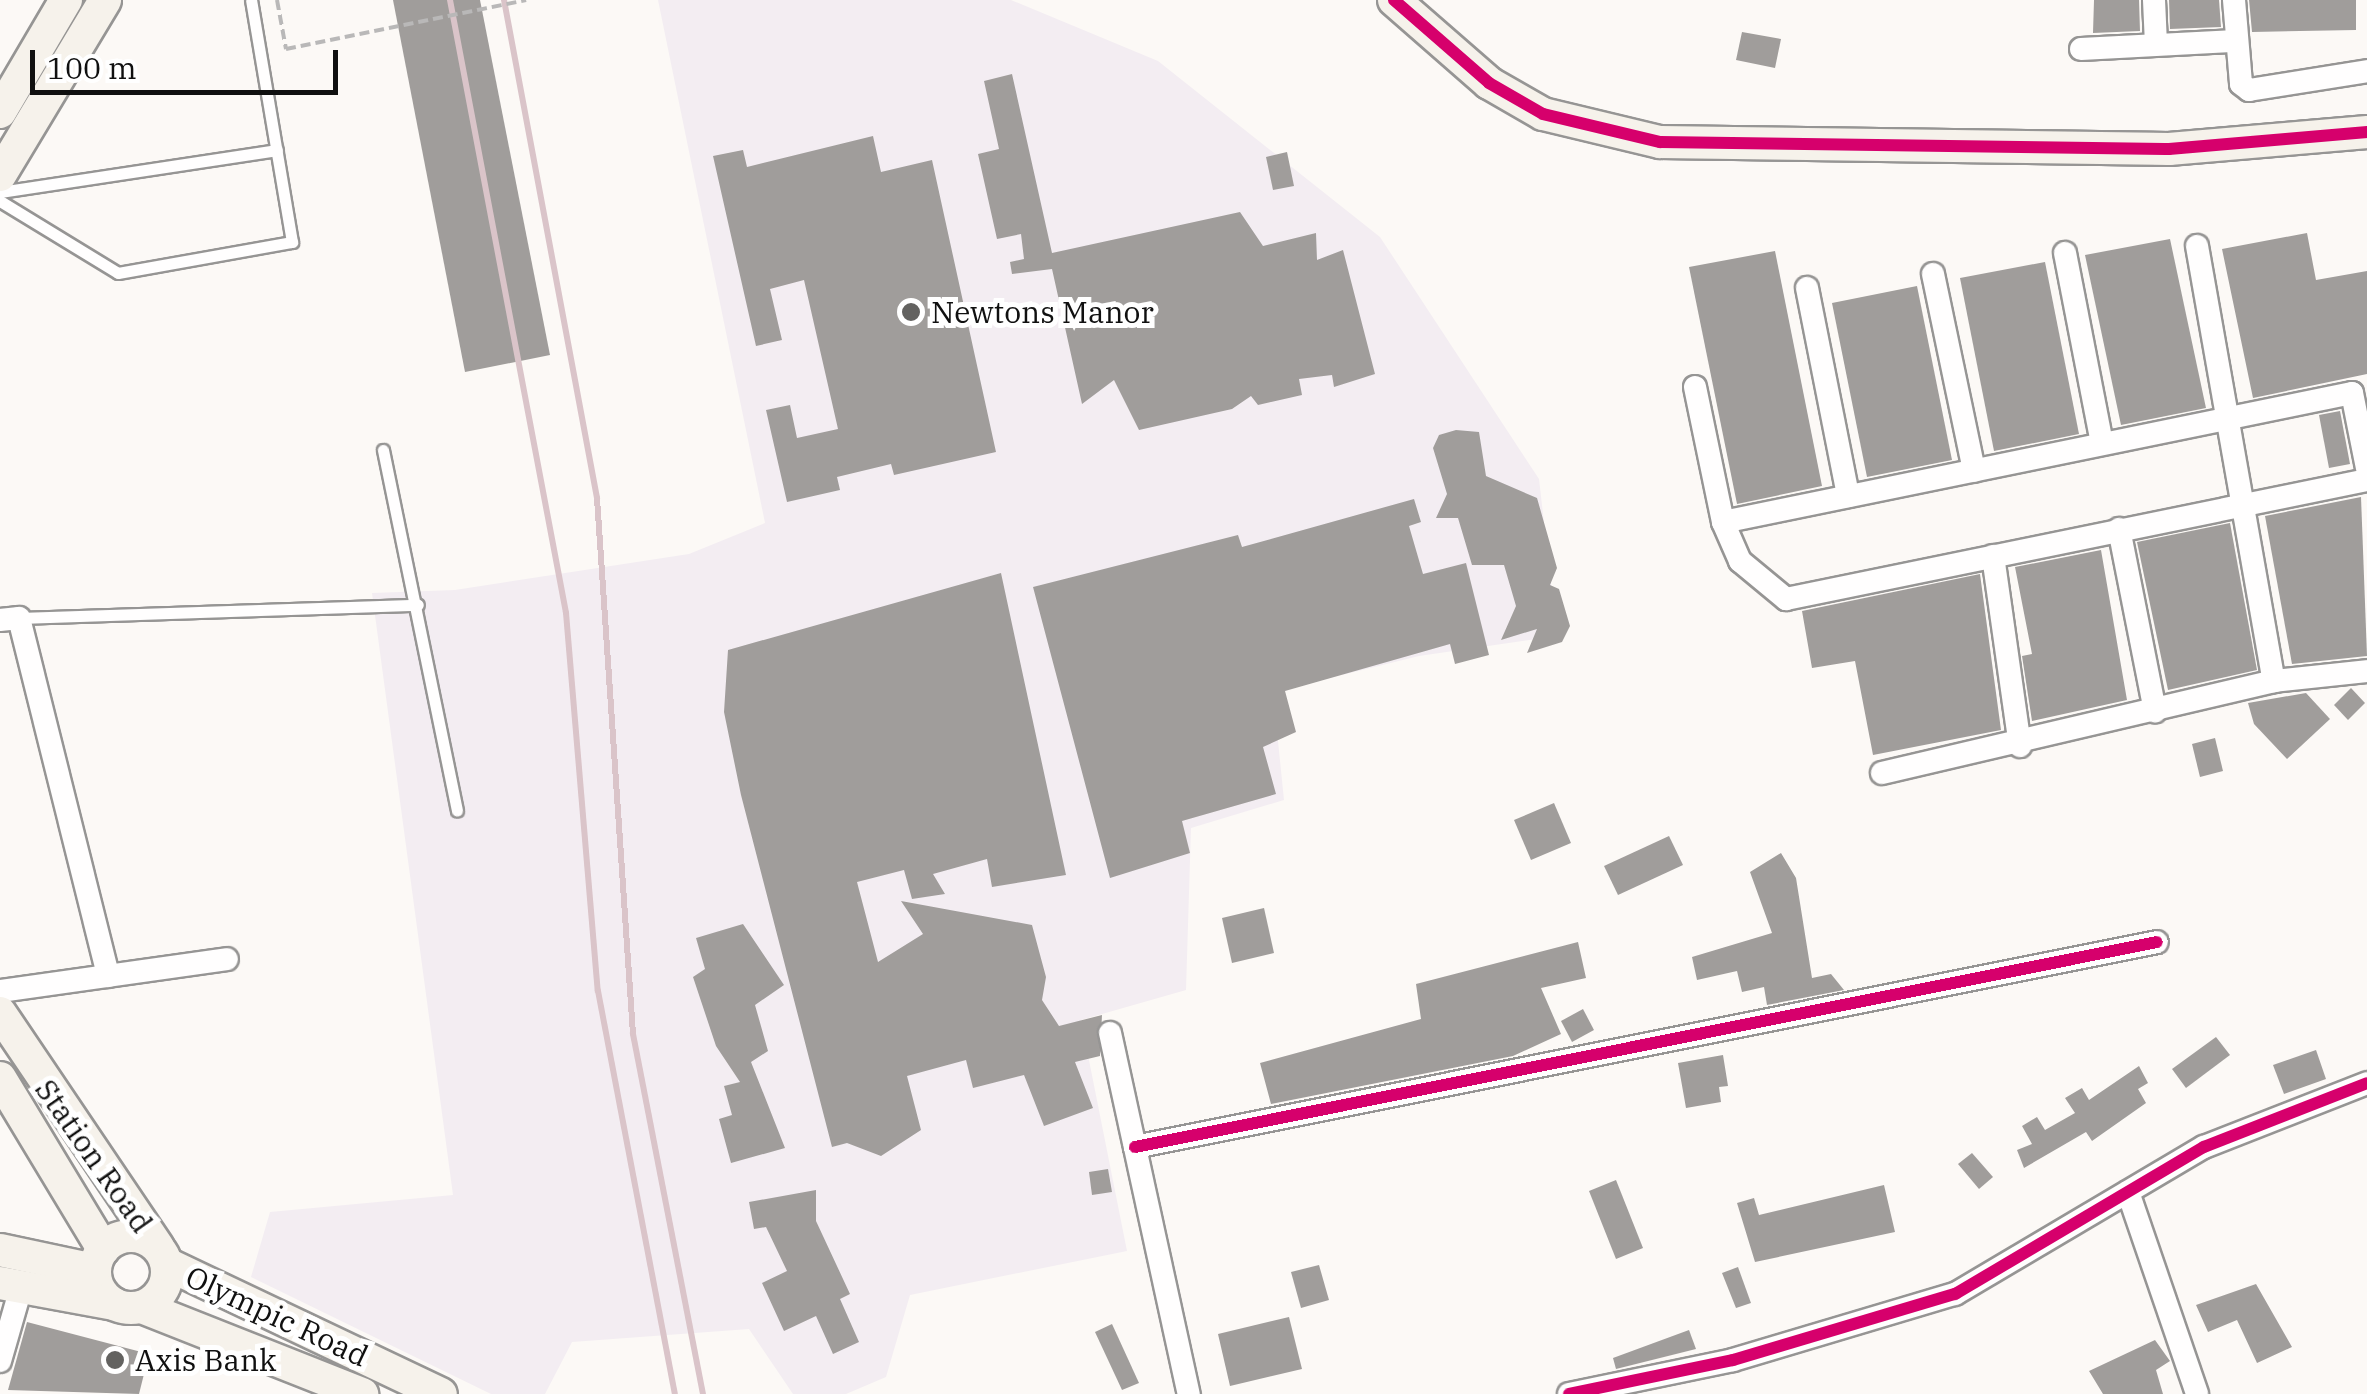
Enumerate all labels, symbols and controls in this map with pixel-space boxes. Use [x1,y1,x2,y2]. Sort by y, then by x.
scale bar [35,30,342,92]
text: 100 m [47,48,137,87]
place label: Newtons Manor [931,294,1154,330]
marker: Newtons Manor [900,301,922,323]
street label: Station Road [28,1072,160,1240]
street label: Olympic Road [180,1258,374,1374]
place label: Axis Bank [135,1342,277,1378]
marker: Axis Bank [104,1349,126,1371]

